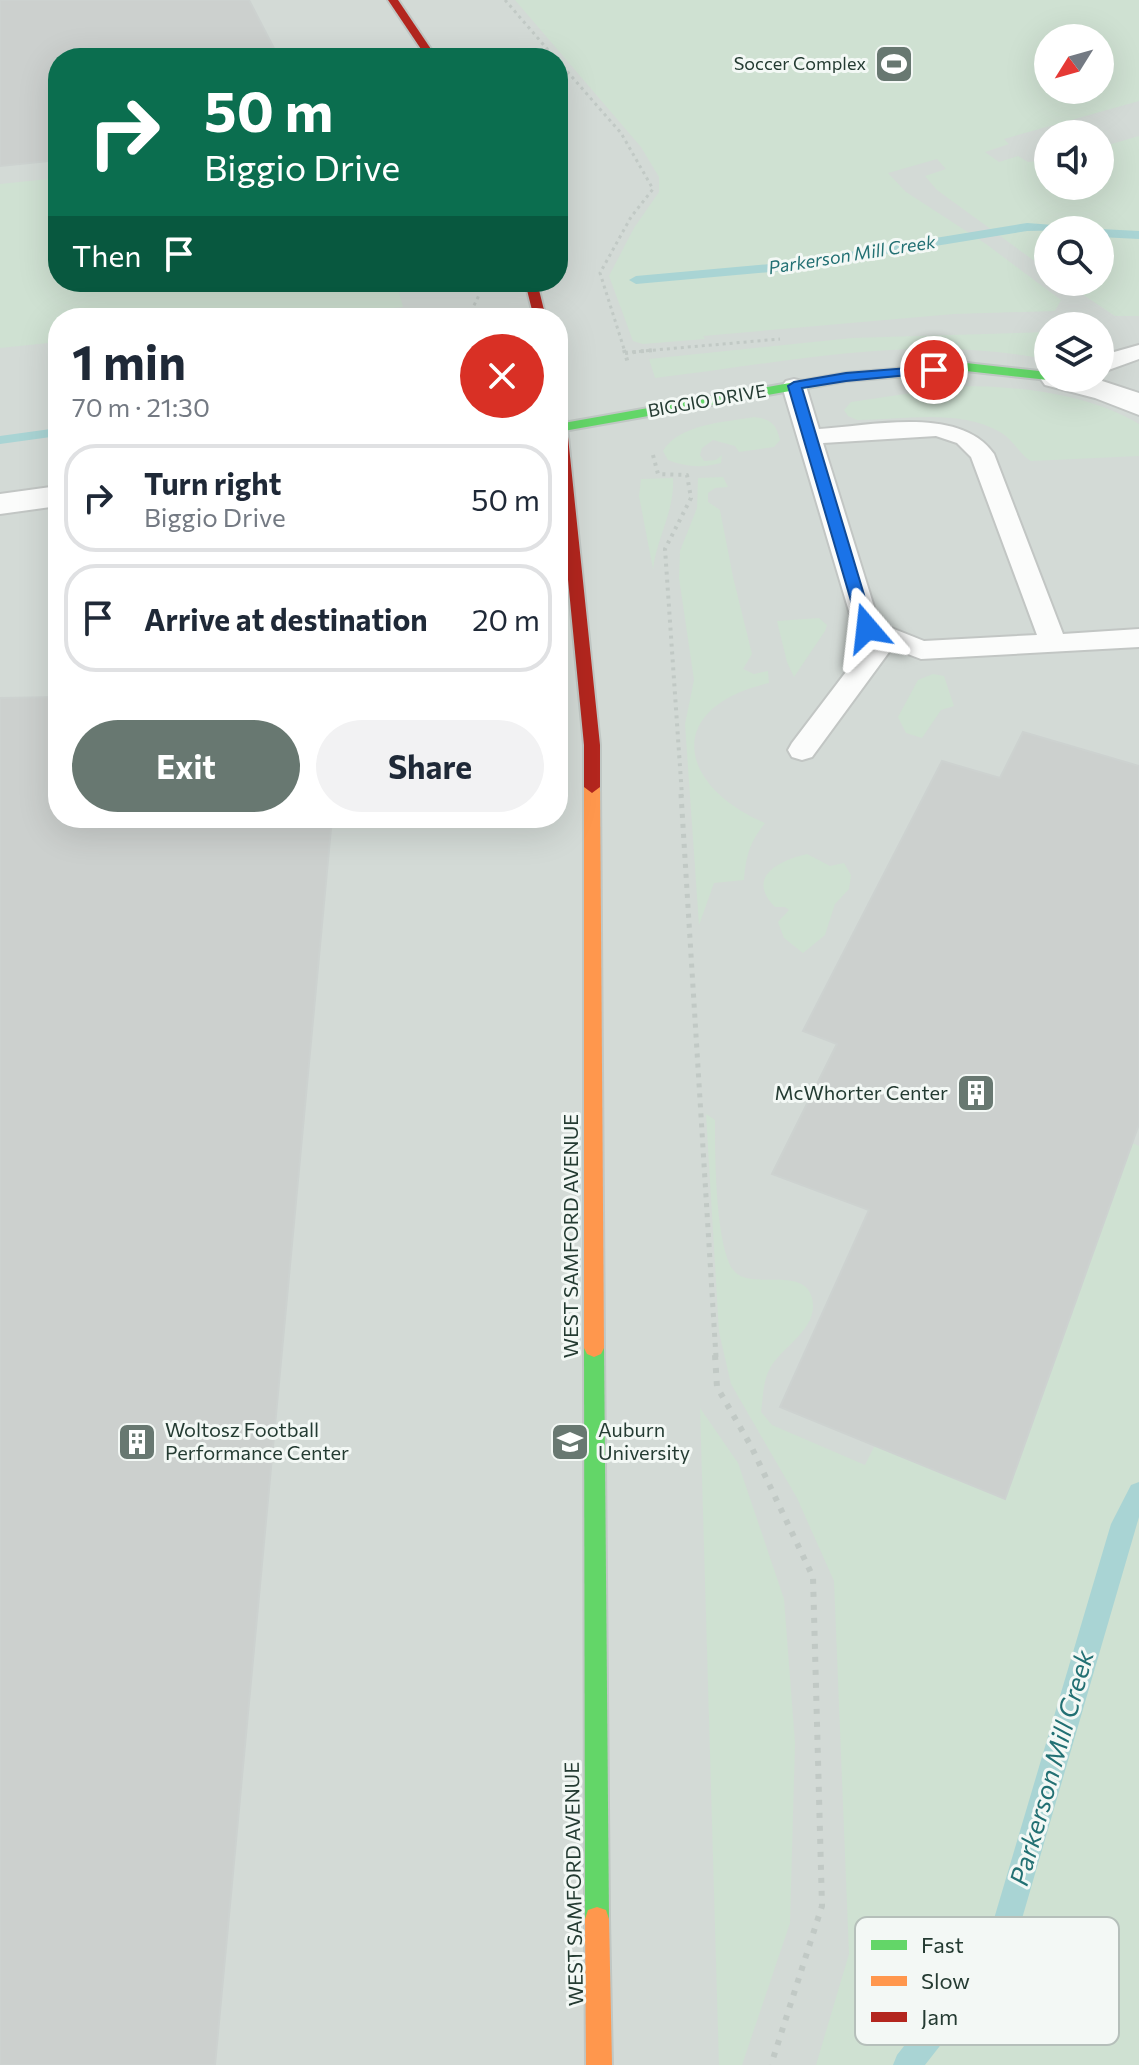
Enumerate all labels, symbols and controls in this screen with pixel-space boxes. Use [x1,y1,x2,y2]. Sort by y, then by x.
north arrow [1034,24,1114,104]
map controls [1034,24,1114,392]
sports icon: Soccer Complex [873,43,915,85]
place label: Soccer Complex [734,52,866,74]
text: 50 m [204,75,333,144]
icon: right [72,80,176,184]
button: sound [1034,120,1114,200]
text: Biggio Drive [204,144,400,188]
button: search [1034,216,1114,296]
water label: Parkerson Mill Creek [767,230,938,278]
icon: arrive [157,232,201,276]
text: Then [72,236,141,273]
button: layers [1034,312,1114,392]
text: 1 min [72,331,186,390]
button: close [460,334,544,418]
pin [900,336,968,404]
icon: arrive [912,348,956,392]
street label: BIGGIO DRIVE [646,379,768,421]
text: 70 m · 21:30 [72,391,210,422]
text: Turn right [144,464,281,501]
icon: right [76,476,120,520]
text: 50 m [471,480,540,517]
text: Biggio Drive [144,501,286,532]
position arrow [825,586,909,670]
icon: arrive [76,596,120,640]
text: Arrive at destination [144,600,428,637]
text: 20 m [472,600,540,637]
button: Exit [72,720,300,812]
button: Share [316,720,544,812]
building icon: McWhorter Center [955,1072,997,1114]
place label: McWhorter Center [774,1080,948,1104]
street label: WEST SAMFORD AVENUE [558,1114,582,1358]
place label: Woltosz Football Performance Center [165,1417,349,1464]
place label: Auburn University [598,1417,690,1464]
building icon: Woltosz Football Performance Center [116,1421,158,1463]
school or university icon: Auburn University [549,1421,591,1463]
water label: Parkerson Mill Creek [1002,1645,1099,1889]
street label: WEST SAMFORD AVENUE [559,1762,587,2006]
legend [855,1917,1119,2045]
text: Fast [921,1931,964,1958]
text: Slow [921,1967,970,1994]
text: Jam [921,2003,958,2030]

